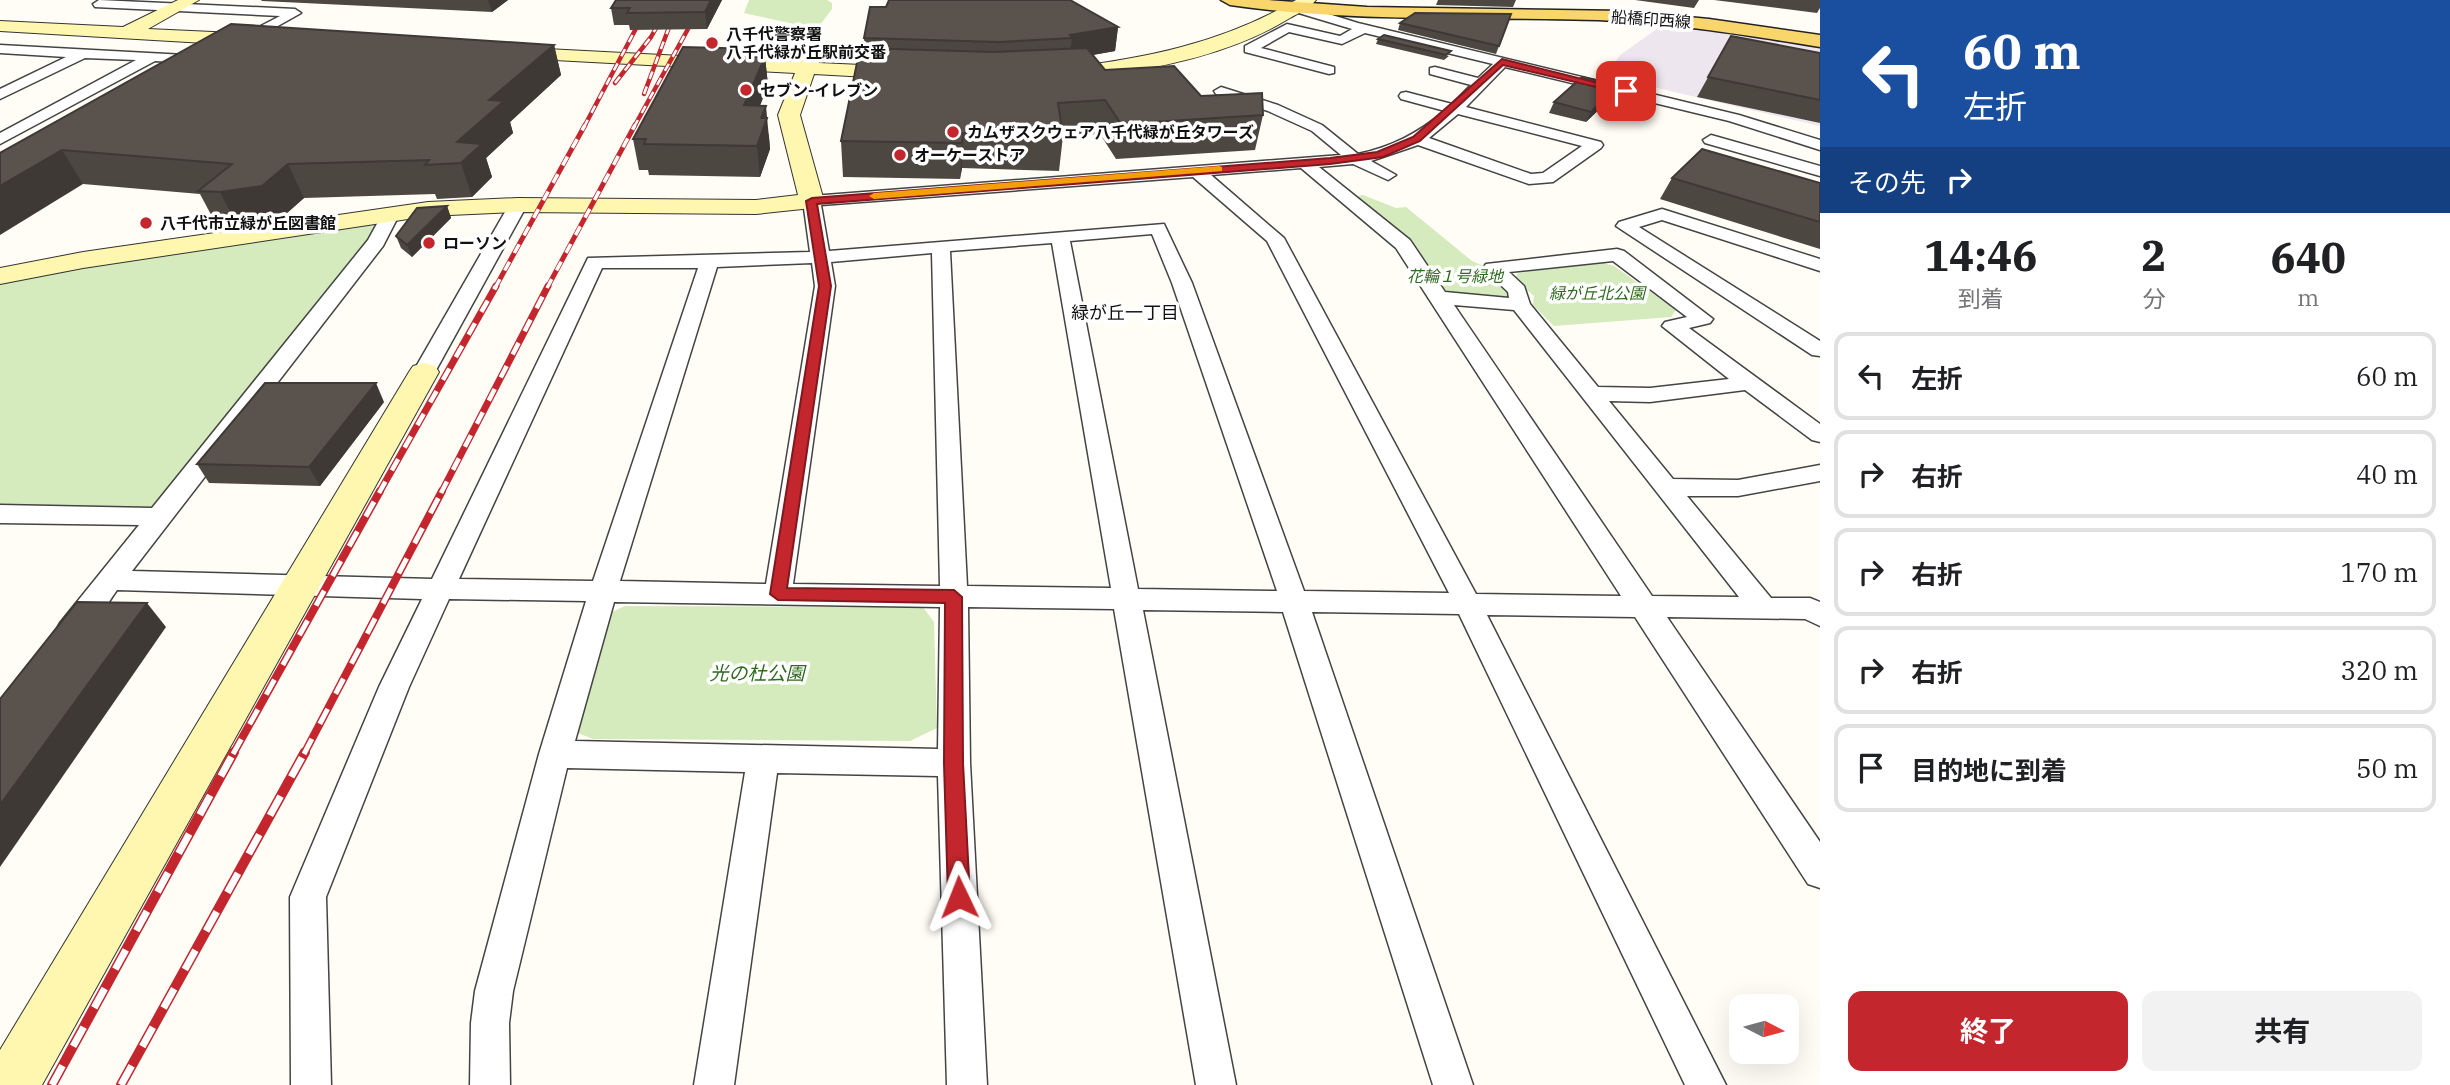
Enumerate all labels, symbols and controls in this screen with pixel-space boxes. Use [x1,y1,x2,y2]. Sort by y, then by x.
street label: 船橋印西線 [1610,6,1692,32]
text: 60 m [1963,19,2081,82]
place label: 八千代警察署 八千代緑が丘駅前交番 [726,24,886,62]
icon: left [1848,28,1939,119]
marker: 八千代警察署 八千代緑が丘駅前交番 [704,35,720,51]
pin [1596,61,1656,121]
icon: arrive [1607,72,1645,110]
place label: セブン-イレブン [760,80,878,100]
marker: セブン-イレブン [738,82,754,98]
text: 左折 [1963,85,2027,127]
place label: カムザスクウェア八千代緑が丘タワーズ [967,122,1254,142]
marker: カムザスクウェア八千代緑が丘タワーズ [945,124,961,140]
place label: オーケーストア [914,145,1025,165]
marker: オーケーストア [892,147,908,163]
icon: right [1940,161,1978,199]
text: その先 [1848,165,1926,199]
place label: 八千代市立緑が丘図書館 [160,213,336,233]
marker: 八千代市立緑が丘図書館 [138,215,154,231]
text: 14:46 [1924,228,2037,283]
text: 2 [2141,228,2167,283]
text: 640 [2270,230,2346,285]
place label: ローソン [443,233,507,253]
marker: ローソン [421,235,437,251]
park label: 花輪１号緑地 [1407,266,1505,286]
text: m [2297,282,2319,312]
park label: 緑が丘北公園 [1549,283,1647,303]
text: 到着 [1958,283,2004,313]
text: 分 [2142,283,2165,313]
district label: 緑が丘一丁目 [1071,301,1179,324]
icon: left [1852,357,1890,395]
text: 60 m [2356,359,2418,393]
text: 左折 [1911,361,1963,395]
icon: right [1852,455,1890,493]
text: 40 m [2356,457,2418,491]
text: 右折 [1911,459,1963,493]
icon: right [1852,553,1890,591]
text: 170 m [2340,555,2418,589]
text: 右折 [1911,557,1963,591]
icon: right [1852,651,1890,689]
text: 320 m [2340,653,2418,687]
text: 右折 [1911,655,1963,689]
park label: 光の杜公園 [709,661,807,685]
icon: arrive [1852,749,1890,787]
text: 50 m [2356,751,2418,785]
text: 目的地に到着 [1911,753,2067,787]
position arrow [922,860,996,934]
button: 終了 [1848,991,2128,1071]
button: 共有 [2142,991,2422,1071]
north arrow [1729,994,1799,1064]
map controls [1729,994,1799,1064]

